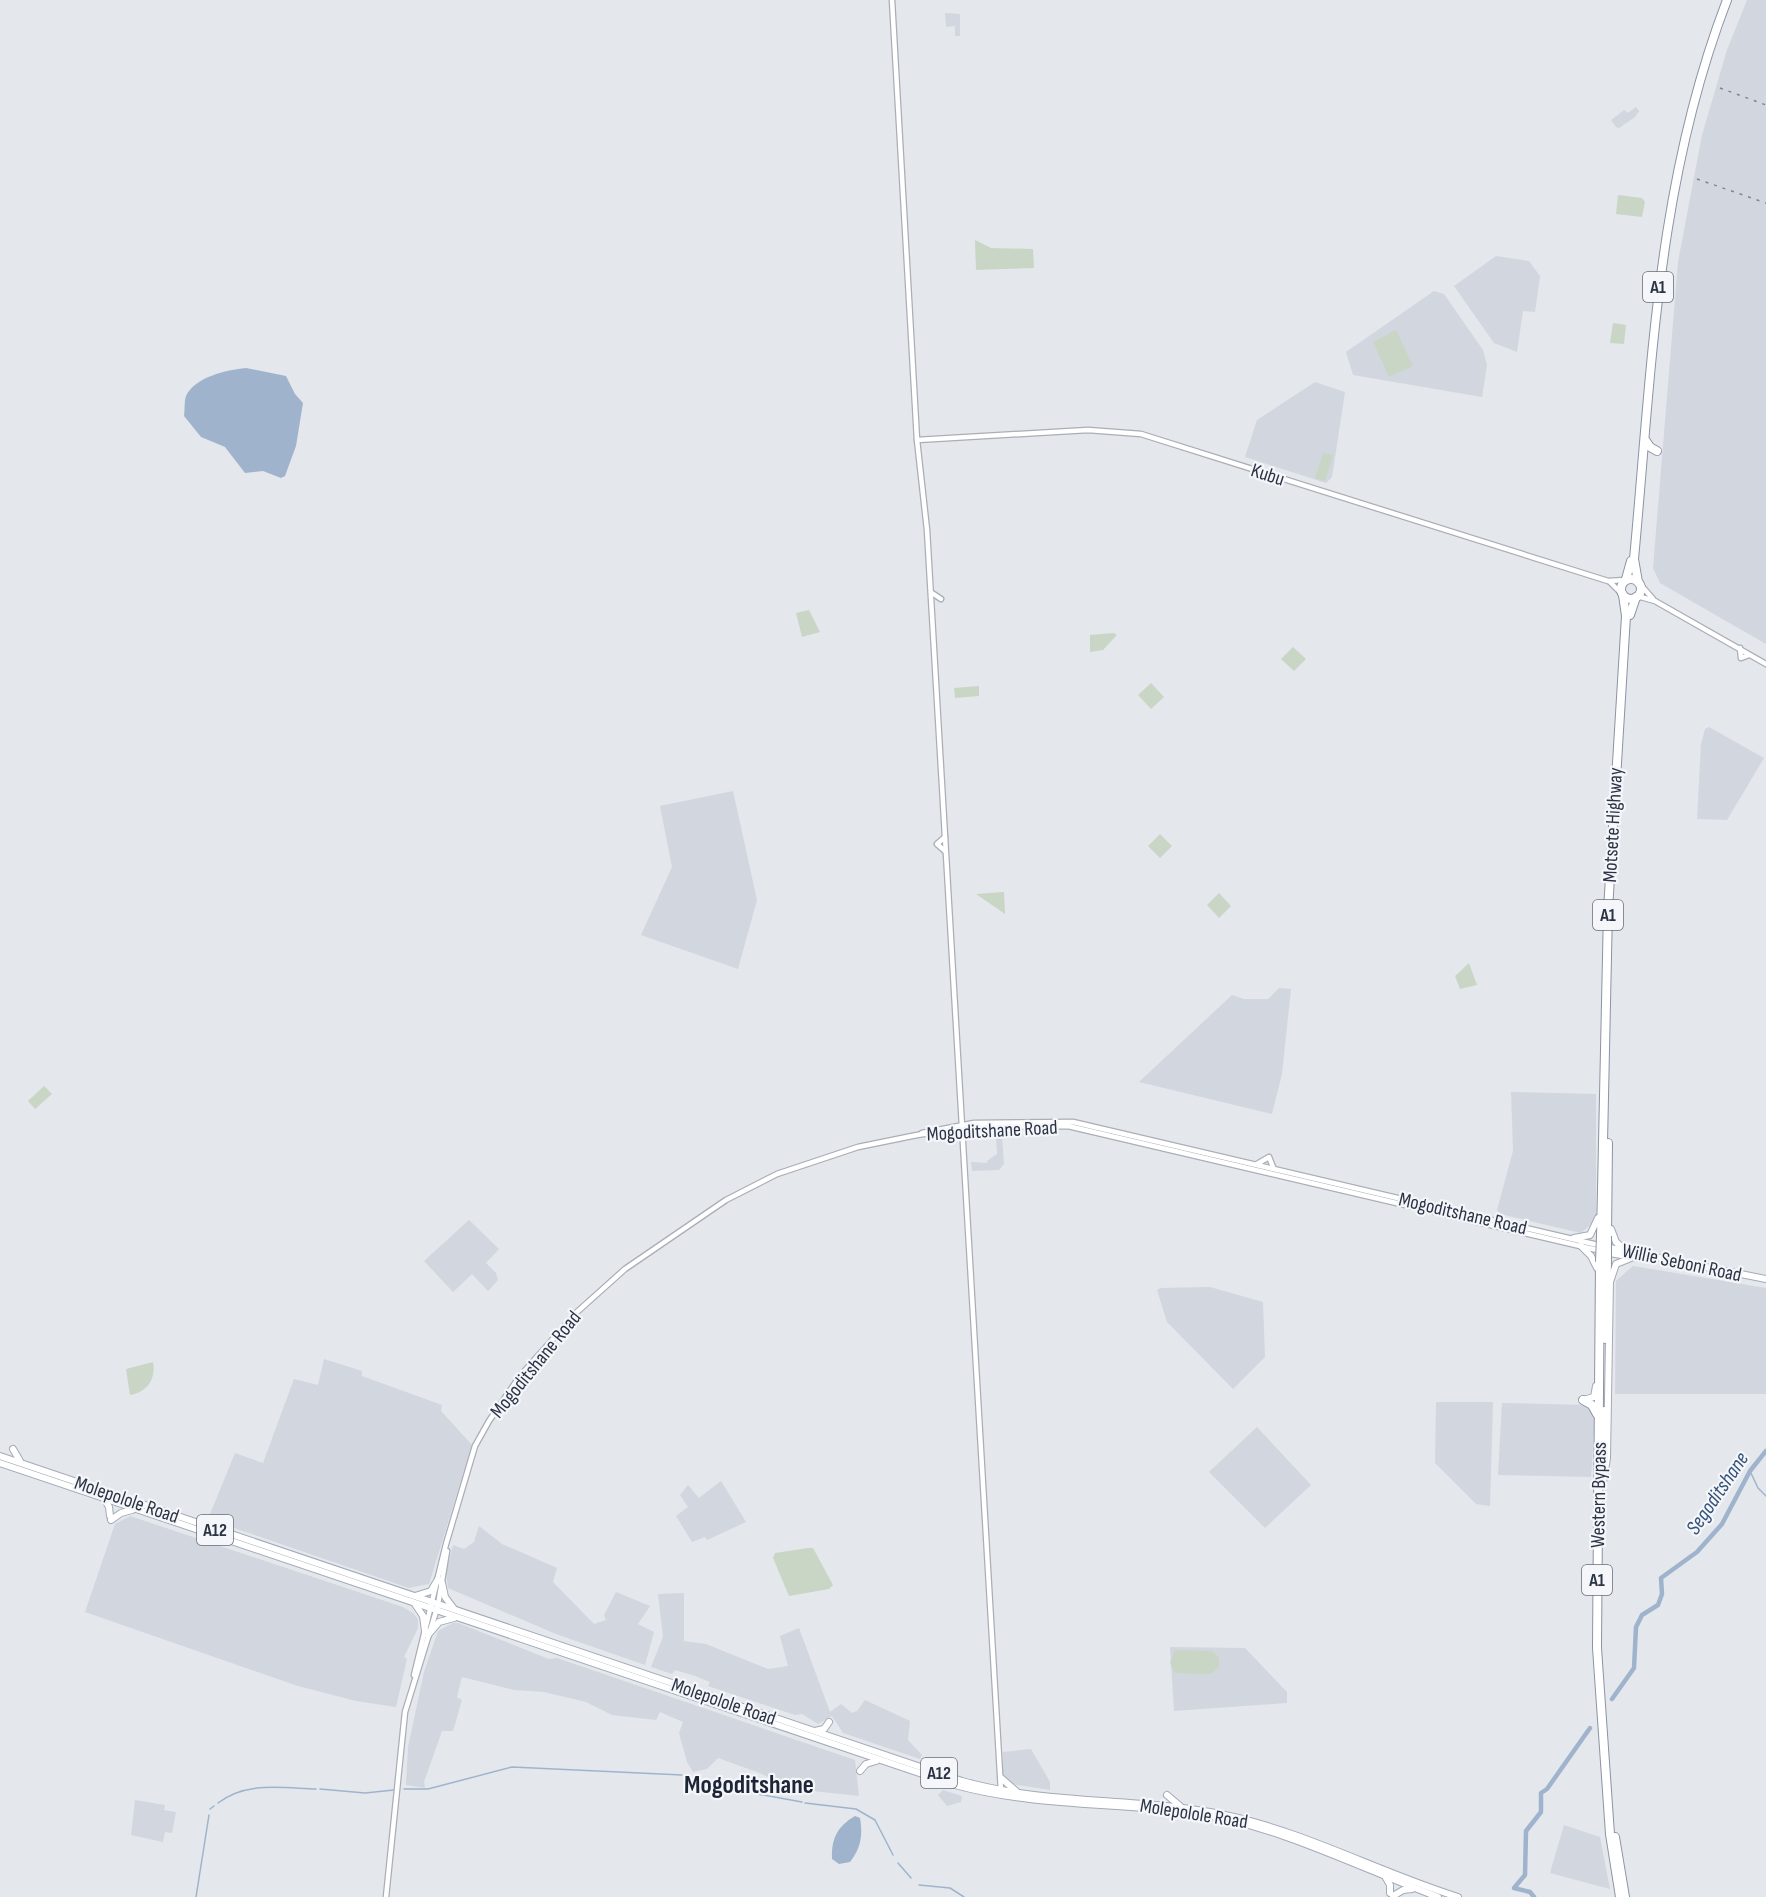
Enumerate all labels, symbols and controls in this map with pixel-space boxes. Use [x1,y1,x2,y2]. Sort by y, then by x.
road number: A1 [1643,272,1673,302]
street label: Kubu [1248,458,1287,492]
street label: Motsete Highway [1598,767,1628,883]
road number: A1 [1593,900,1623,930]
street label: Mogoditshane Road [926,1116,1058,1146]
street label: Mogoditshane Road [1396,1188,1529,1240]
street label: Willie Seboni Road [1620,1239,1744,1287]
street label: Mogoditshane Road [485,1306,586,1423]
street label: Western Bypass [1586,1442,1612,1548]
water label: Segoditshane [1681,1447,1754,1539]
street label: Molepolole Road [71,1471,182,1529]
road number: A12 [197,1515,233,1545]
road number: A1 [1582,1565,1612,1595]
street label: Molepolole Road [668,1673,779,1731]
road number: A12 [921,1758,957,1788]
district label: Mogoditshane [684,1770,814,1801]
street label: Molepolole Road [1138,1794,1249,1834]

